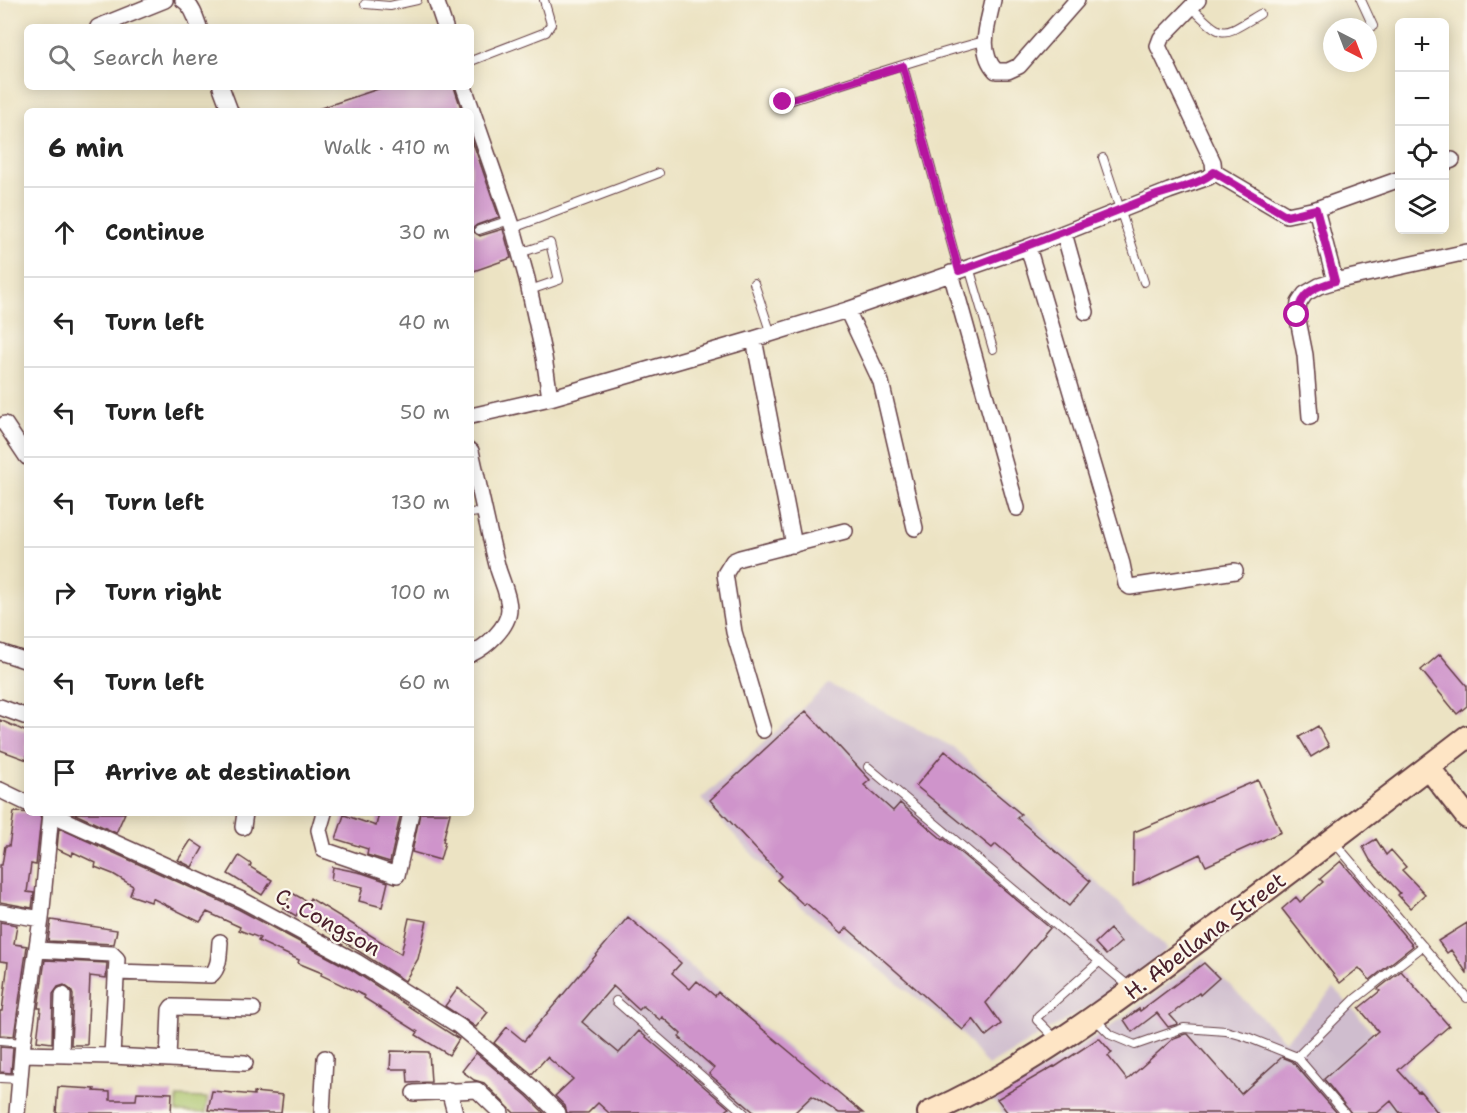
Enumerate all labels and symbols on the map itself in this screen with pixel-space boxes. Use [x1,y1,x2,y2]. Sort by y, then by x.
north arrow [1323,18,1377,72]
route end [769,88,795,114]
route start [1283,301,1309,327]
street label: H. Abellana Street [1118,866,1292,1006]
street label: C. Congson [270,881,386,963]

